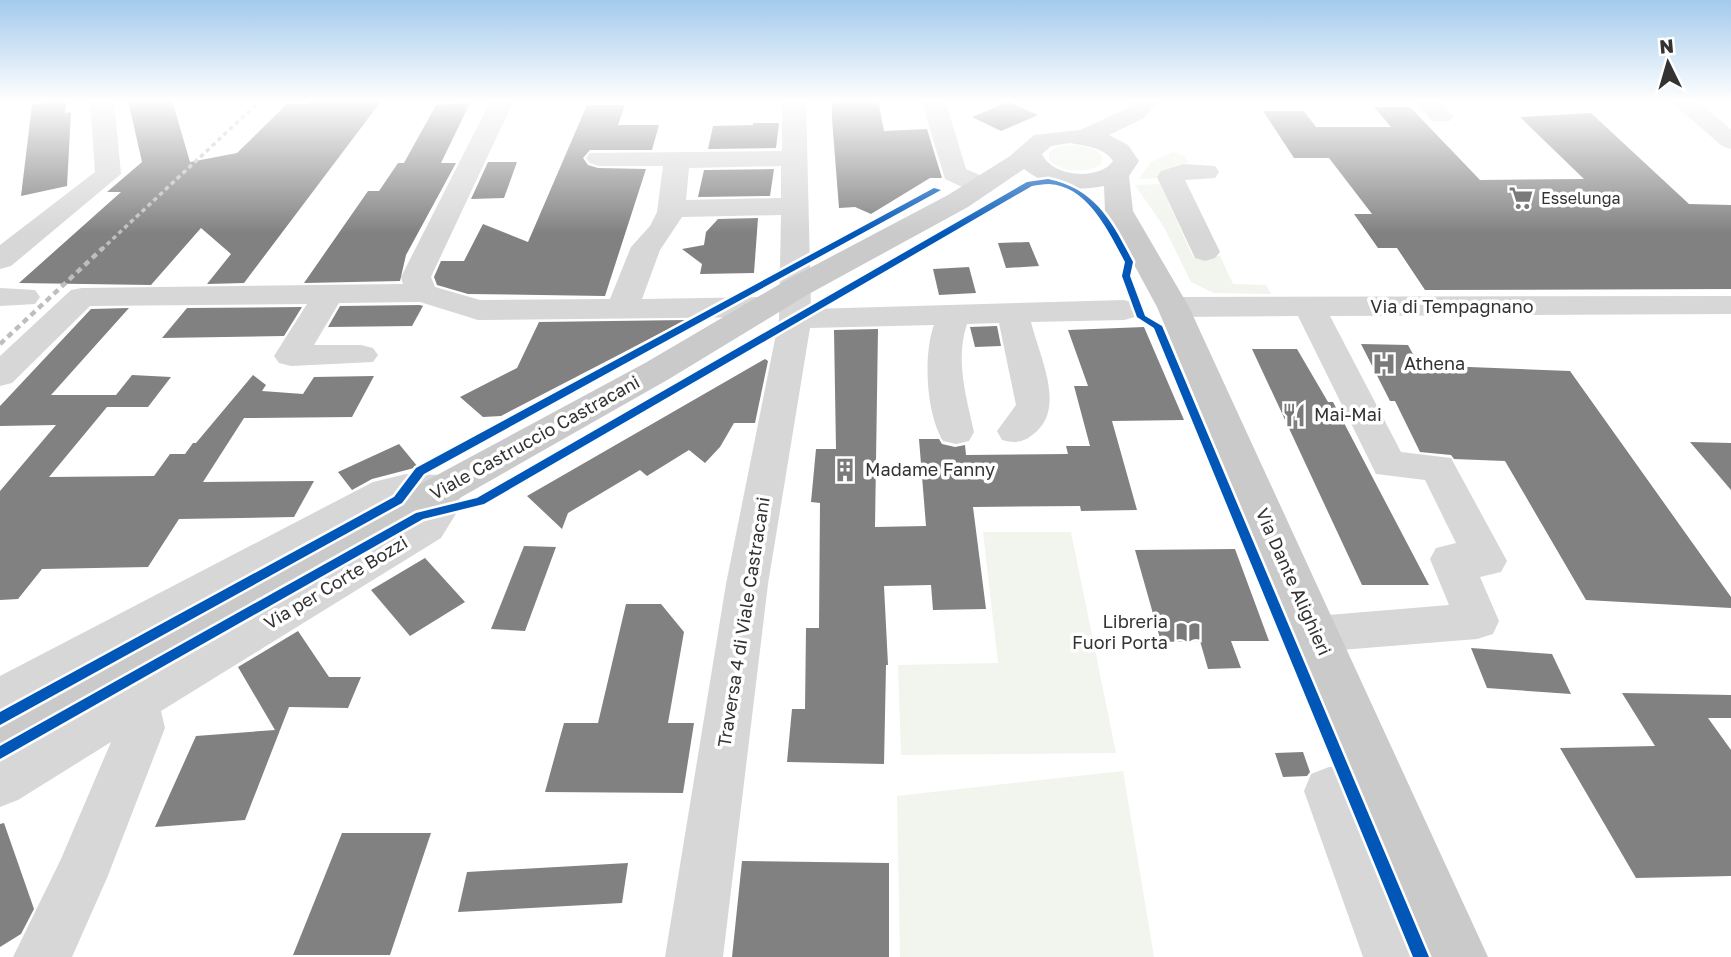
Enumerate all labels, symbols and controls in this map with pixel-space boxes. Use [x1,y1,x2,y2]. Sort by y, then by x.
north arrow [1633,28,1703,98]
text: N [1658,33,1675,58]
supermarket icon: Esselunga [1507,184,1535,212]
place label: Esselunga [1541,188,1621,208]
street label: Via di Tempagnano [1370,295,1534,317]
hospital icon: Athena [1370,350,1398,378]
place label: Athena [1404,352,1465,374]
street label: Viale Castruccio Castracani [426,370,643,504]
restaurant icon: Mai-Mai [1280,401,1308,429]
place label: Mai-Mai [1314,403,1382,425]
building icon: Madame Fanny [831,456,859,484]
place label: Madame Fanny [865,458,995,480]
street label: Traversa 4 di Viale Castracani [712,495,774,749]
street label: Via Dante Alighieri [1252,505,1336,659]
street label: Via per Corte Bozzi [260,531,411,634]
place label: Libreria Fuori Porta [1072,610,1168,653]
library icon: Libreria Fuori Porta [1174,618,1202,646]

